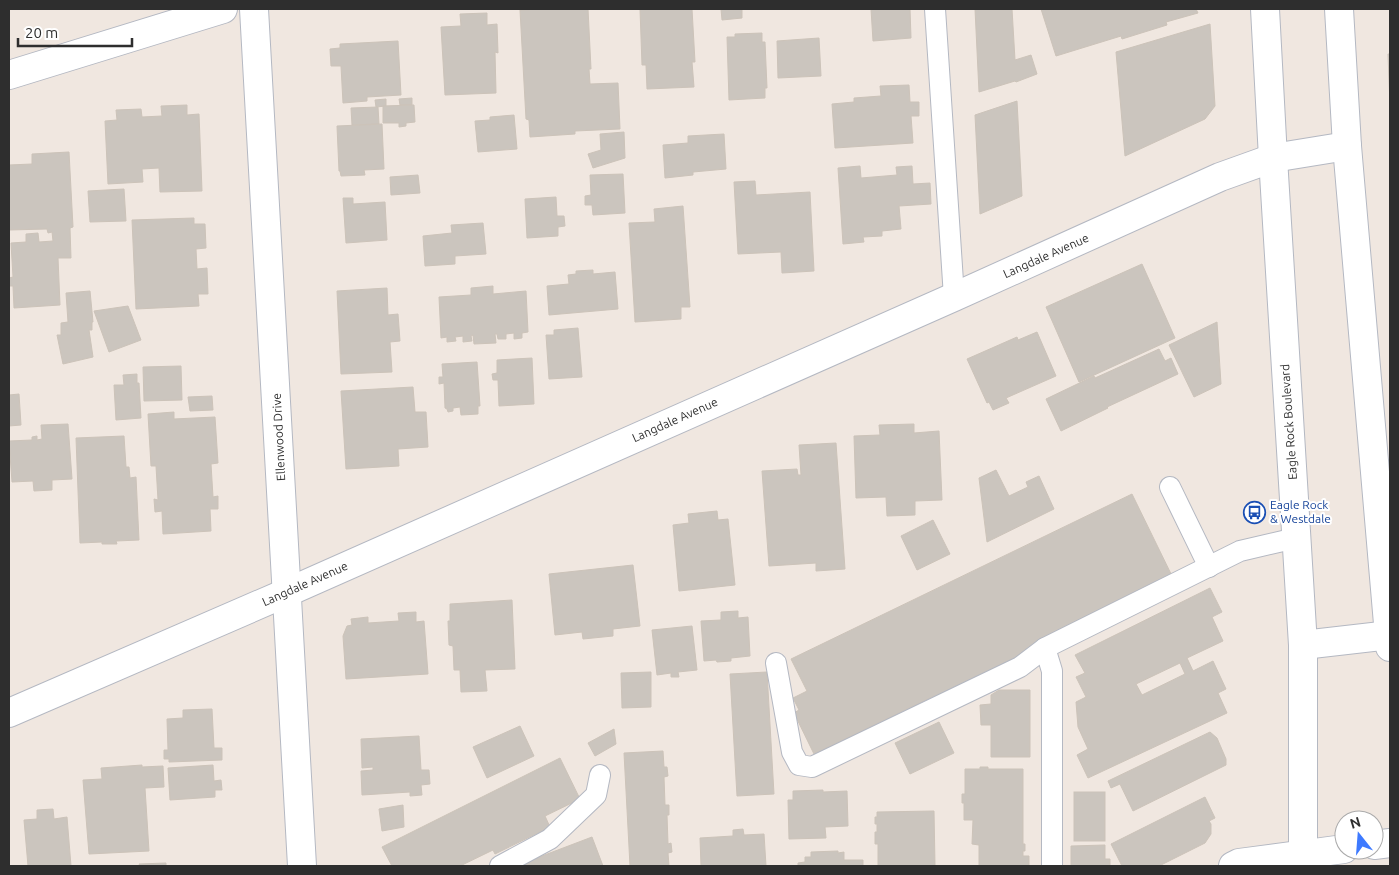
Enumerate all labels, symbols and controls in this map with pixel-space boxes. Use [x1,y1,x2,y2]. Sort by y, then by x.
scale bar [18,15,131,47]
text: 20 m [25,24,58,41]
street label: Langdale Avenue [1001,231,1091,280]
street label: Eagle Rock Boulevard [1278,364,1299,480]
street label: Ellenwood Drive [270,393,287,481]
street label: Langdale Avenue [630,395,720,444]
place label: Eagle Rock & Westdale [1270,498,1331,525]
bus stop icon: Eagle Rock & Westdale [1242,500,1266,524]
street label: Langdale Avenue [260,559,350,608]
north arrow [1334,810,1384,860]
text: N [1348,813,1363,832]

